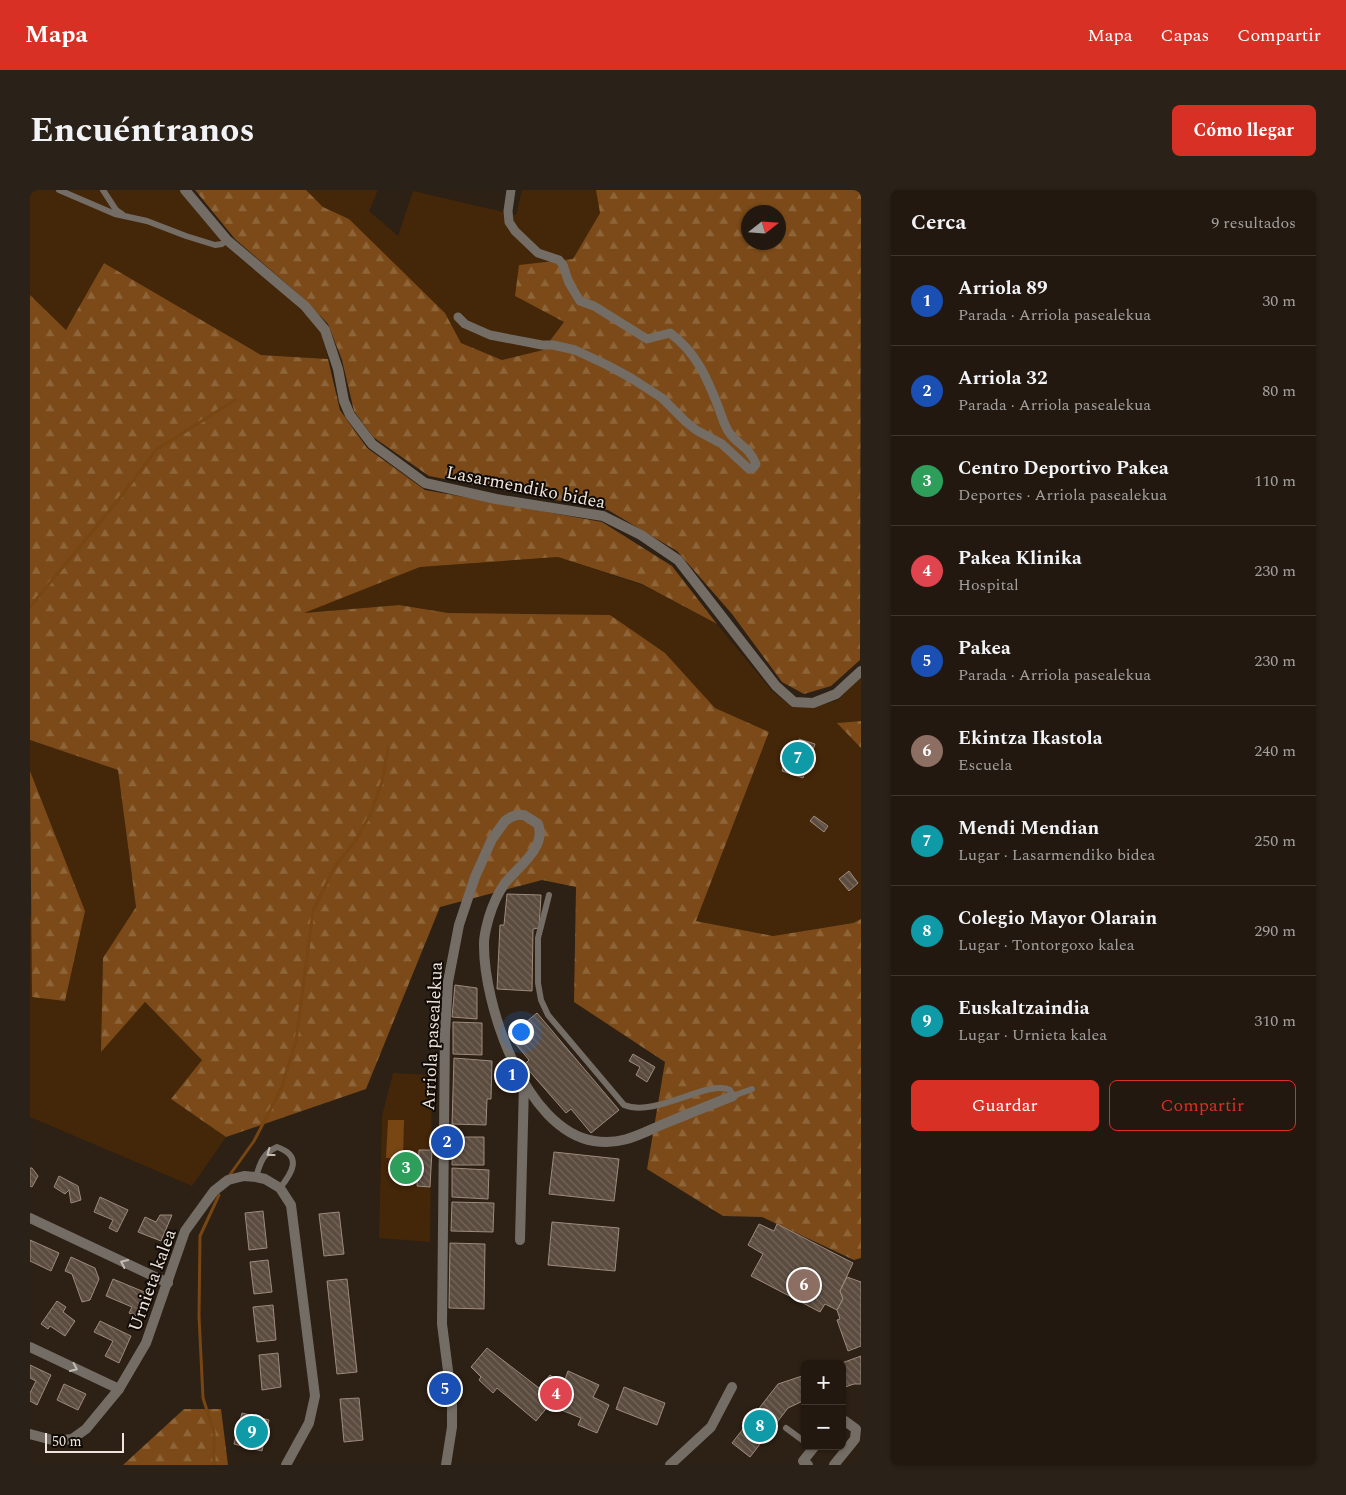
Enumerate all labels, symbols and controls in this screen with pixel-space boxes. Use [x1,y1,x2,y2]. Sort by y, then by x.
text: Mapa [25,17,88,53]
text: Mapa [1087,22,1133,49]
text: Capas [1161,22,1209,49]
text: Compartir [1237,22,1321,49]
text: Encuéntranos [30,104,255,157]
button: Cómo llegar [1172,105,1316,156]
north arrow [741,205,786,250]
text: Cerca [911,207,966,239]
text: 9 resultados [1211,211,1296,235]
text: Arriola 89 [958,274,1048,303]
text: 1 [923,289,931,313]
text: 30 m [1262,289,1296,313]
text: Parada · Arriola pasealekua [958,303,1151,327]
text: Arriola 32 [958,364,1048,393]
text: 2 [923,379,931,403]
text: 80 m [1262,379,1296,403]
text: Parada · Arriola pasealekua [958,393,1151,417]
text: Centro Deportivo Pakea [958,454,1169,483]
street label: Lasarmendiko bidea [444,459,608,516]
text: 3 [923,469,931,493]
text: 110 m [1254,469,1296,493]
text: Deportes · Arriola pasealekua [958,483,1167,507]
text: Pakea Klinika [958,544,1082,573]
text: 4 [923,559,931,583]
text: 230 m [1254,559,1296,583]
text: Hospital [958,573,1019,597]
text: Pakea [958,634,1011,663]
text: 5 [923,649,931,673]
text: 230 m [1254,649,1296,673]
text: Parada · Arriola pasealekua [958,663,1151,687]
text: Ekintza Ikastola [958,724,1103,753]
pin: 7 [782,739,814,777]
text: 6 [923,739,931,763]
text: 240 m [1254,739,1296,763]
text: Escuela [958,753,1012,777]
text: Mendi Mendian [958,814,1099,843]
text: 7 [923,829,931,853]
text: 250 m [1254,829,1296,853]
text: Lugar · Lasarmendiko bidea [958,843,1155,867]
text: Colegio Mayor Olarain [958,904,1157,933]
text: 8 [923,919,931,943]
text: 290 m [1254,919,1296,943]
text: Lugar · Tontorgoxo kalea [958,933,1135,957]
street label: Arriola pasealekua [415,961,450,1111]
text: Euskaltzaindia [958,994,1090,1023]
text: 9 [923,1009,931,1033]
text: 310 m [1254,1009,1296,1033]
your location [508,1019,534,1045]
text: Lugar · Urnieta kalea [958,1023,1107,1047]
pin: 1 [496,1056,528,1094]
button: Guardar [911,1080,1099,1131]
button: Compartir [1109,1080,1296,1131]
pin: 2 [431,1123,463,1161]
one-way arrow [266,1147,275,1156]
pin: 3 [390,1149,422,1187]
street label: Urnieta kalea [121,1225,184,1335]
one-way arrow [120,1258,129,1269]
pin: 6 [788,1266,820,1304]
map controls [801,1360,846,1450]
button: + [801,1360,846,1405]
one-way arrow [69,1361,78,1372]
pin: 5 [429,1370,461,1408]
pin: 4 [540,1375,572,1413]
button: − [801,1405,846,1450]
pin: 8 [744,1407,776,1445]
pin: 9 [236,1413,268,1451]
scale bar [45,1430,124,1453]
text: 50 m [52,1431,82,1452]

